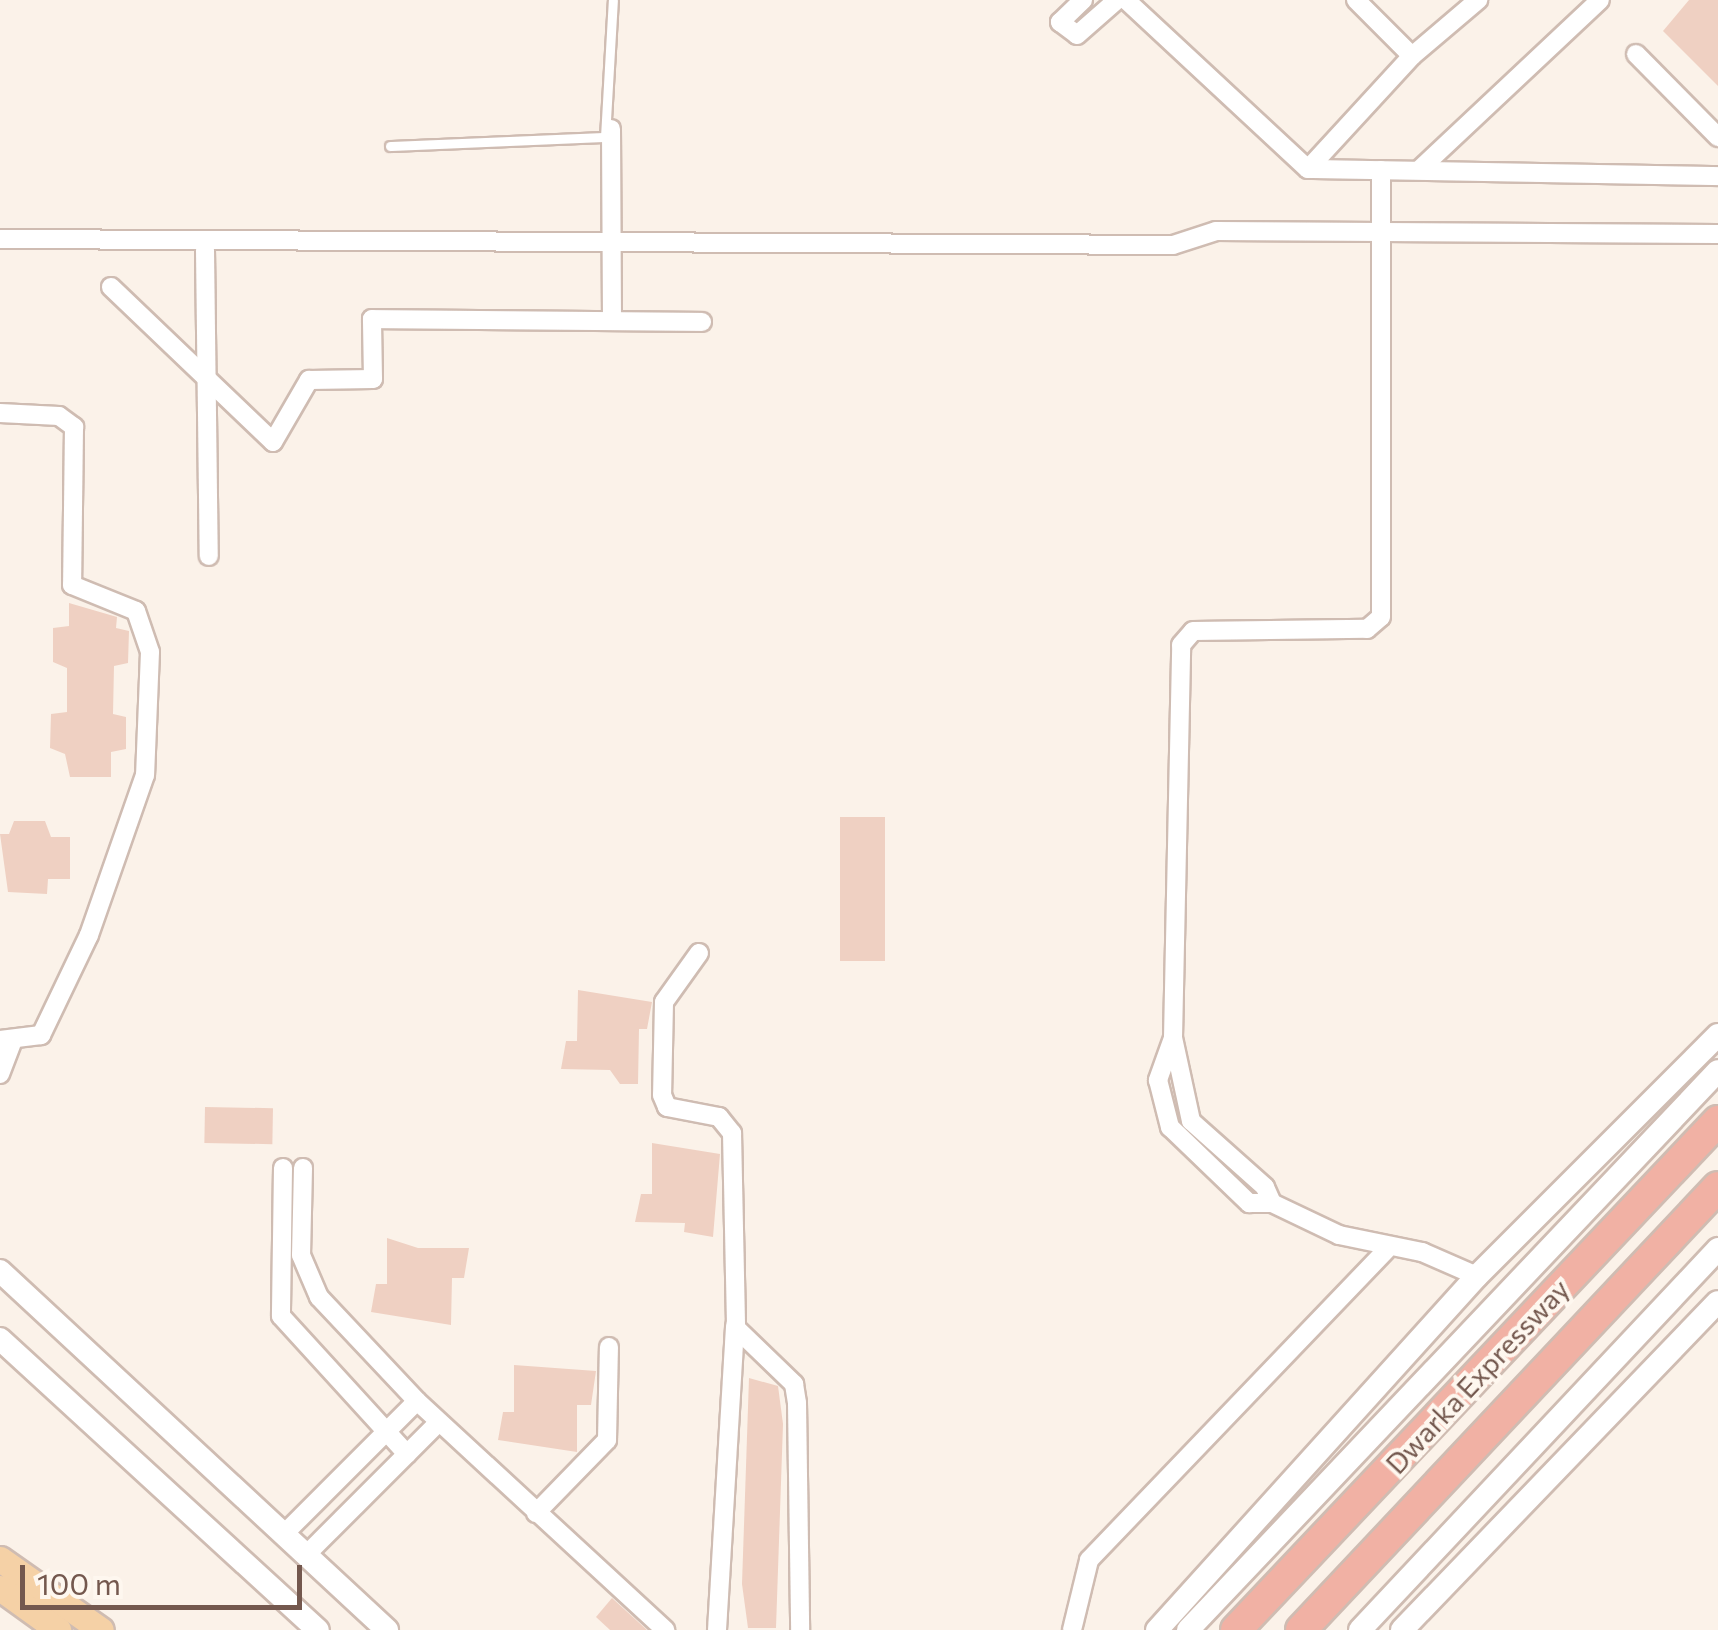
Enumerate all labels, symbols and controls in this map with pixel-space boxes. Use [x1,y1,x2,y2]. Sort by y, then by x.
street label: Dwarka Expressway [1378,1272,1576,1480]
scale bar [25,1545,308,1607]
text: 100 m [37,1564,121,1601]

